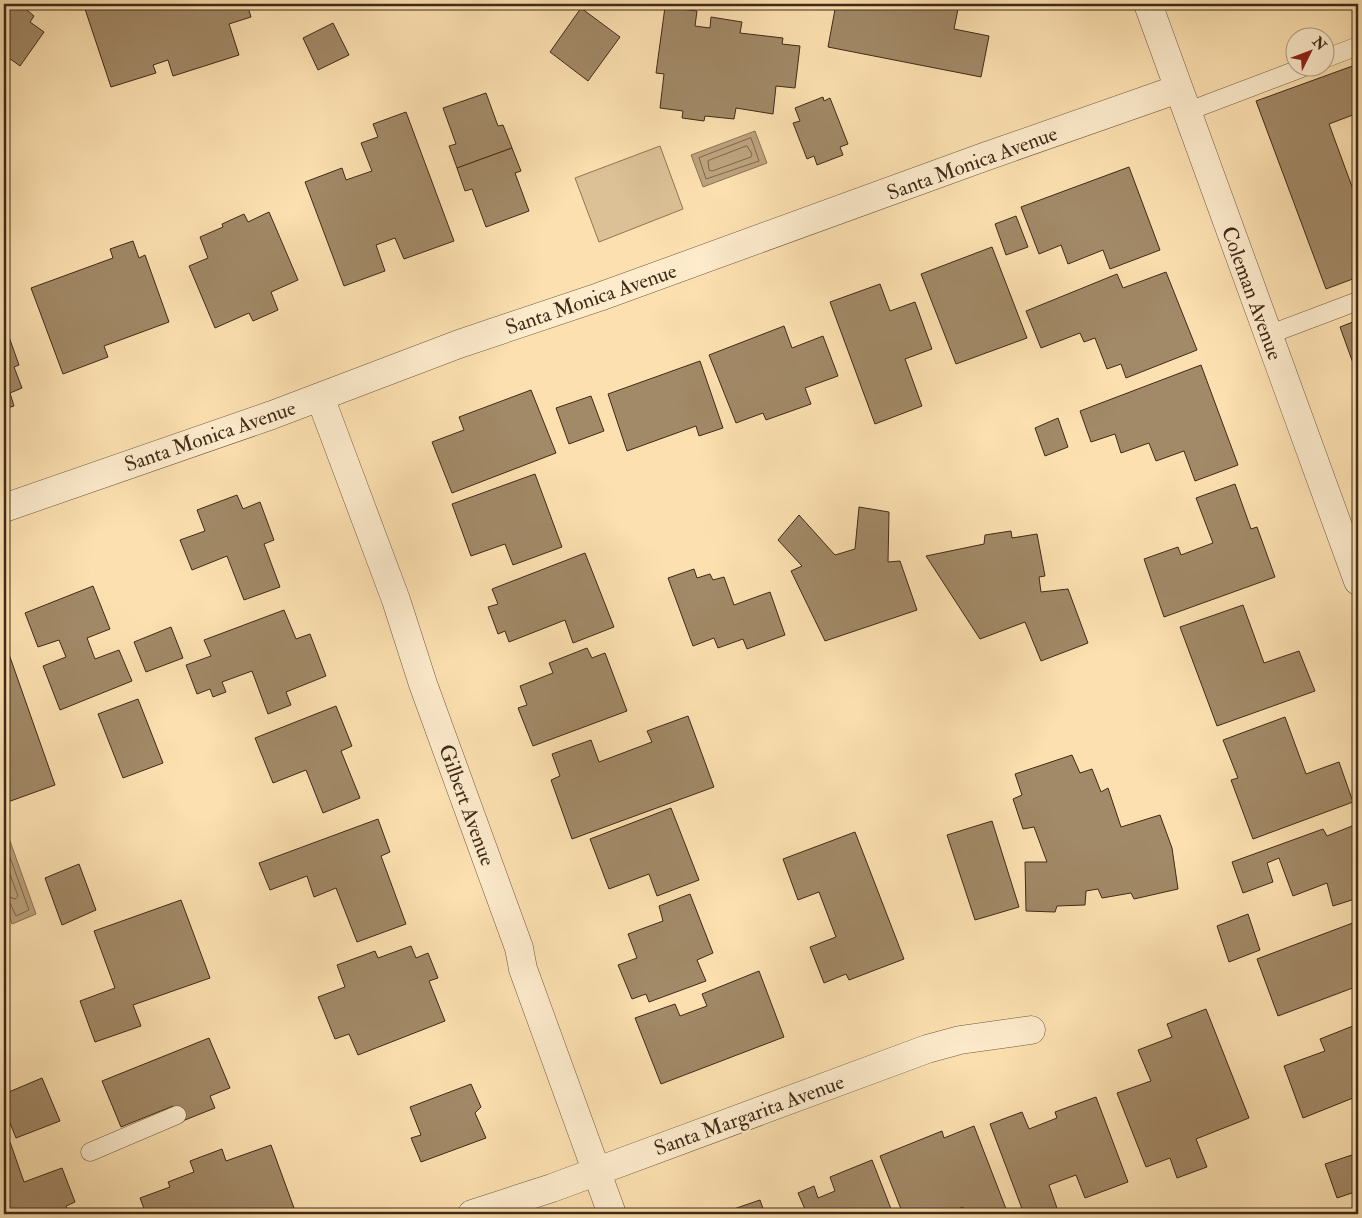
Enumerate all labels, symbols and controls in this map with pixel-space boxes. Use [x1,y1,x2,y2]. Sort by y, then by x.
north arrow [1284,28,1334,78]
text: N [1308,33,1330,54]
street label: Santa Monica Avenue [883,120,1061,207]
street label: Coleman Avenue [1215,223,1288,364]
street label: Santa Monica Avenue [502,257,681,341]
street label: Santa Monica Avenue [121,394,300,478]
street label: Gilbert Avenue [432,741,501,870]
street label: Santa Margarita Avenue [650,1068,848,1162]

